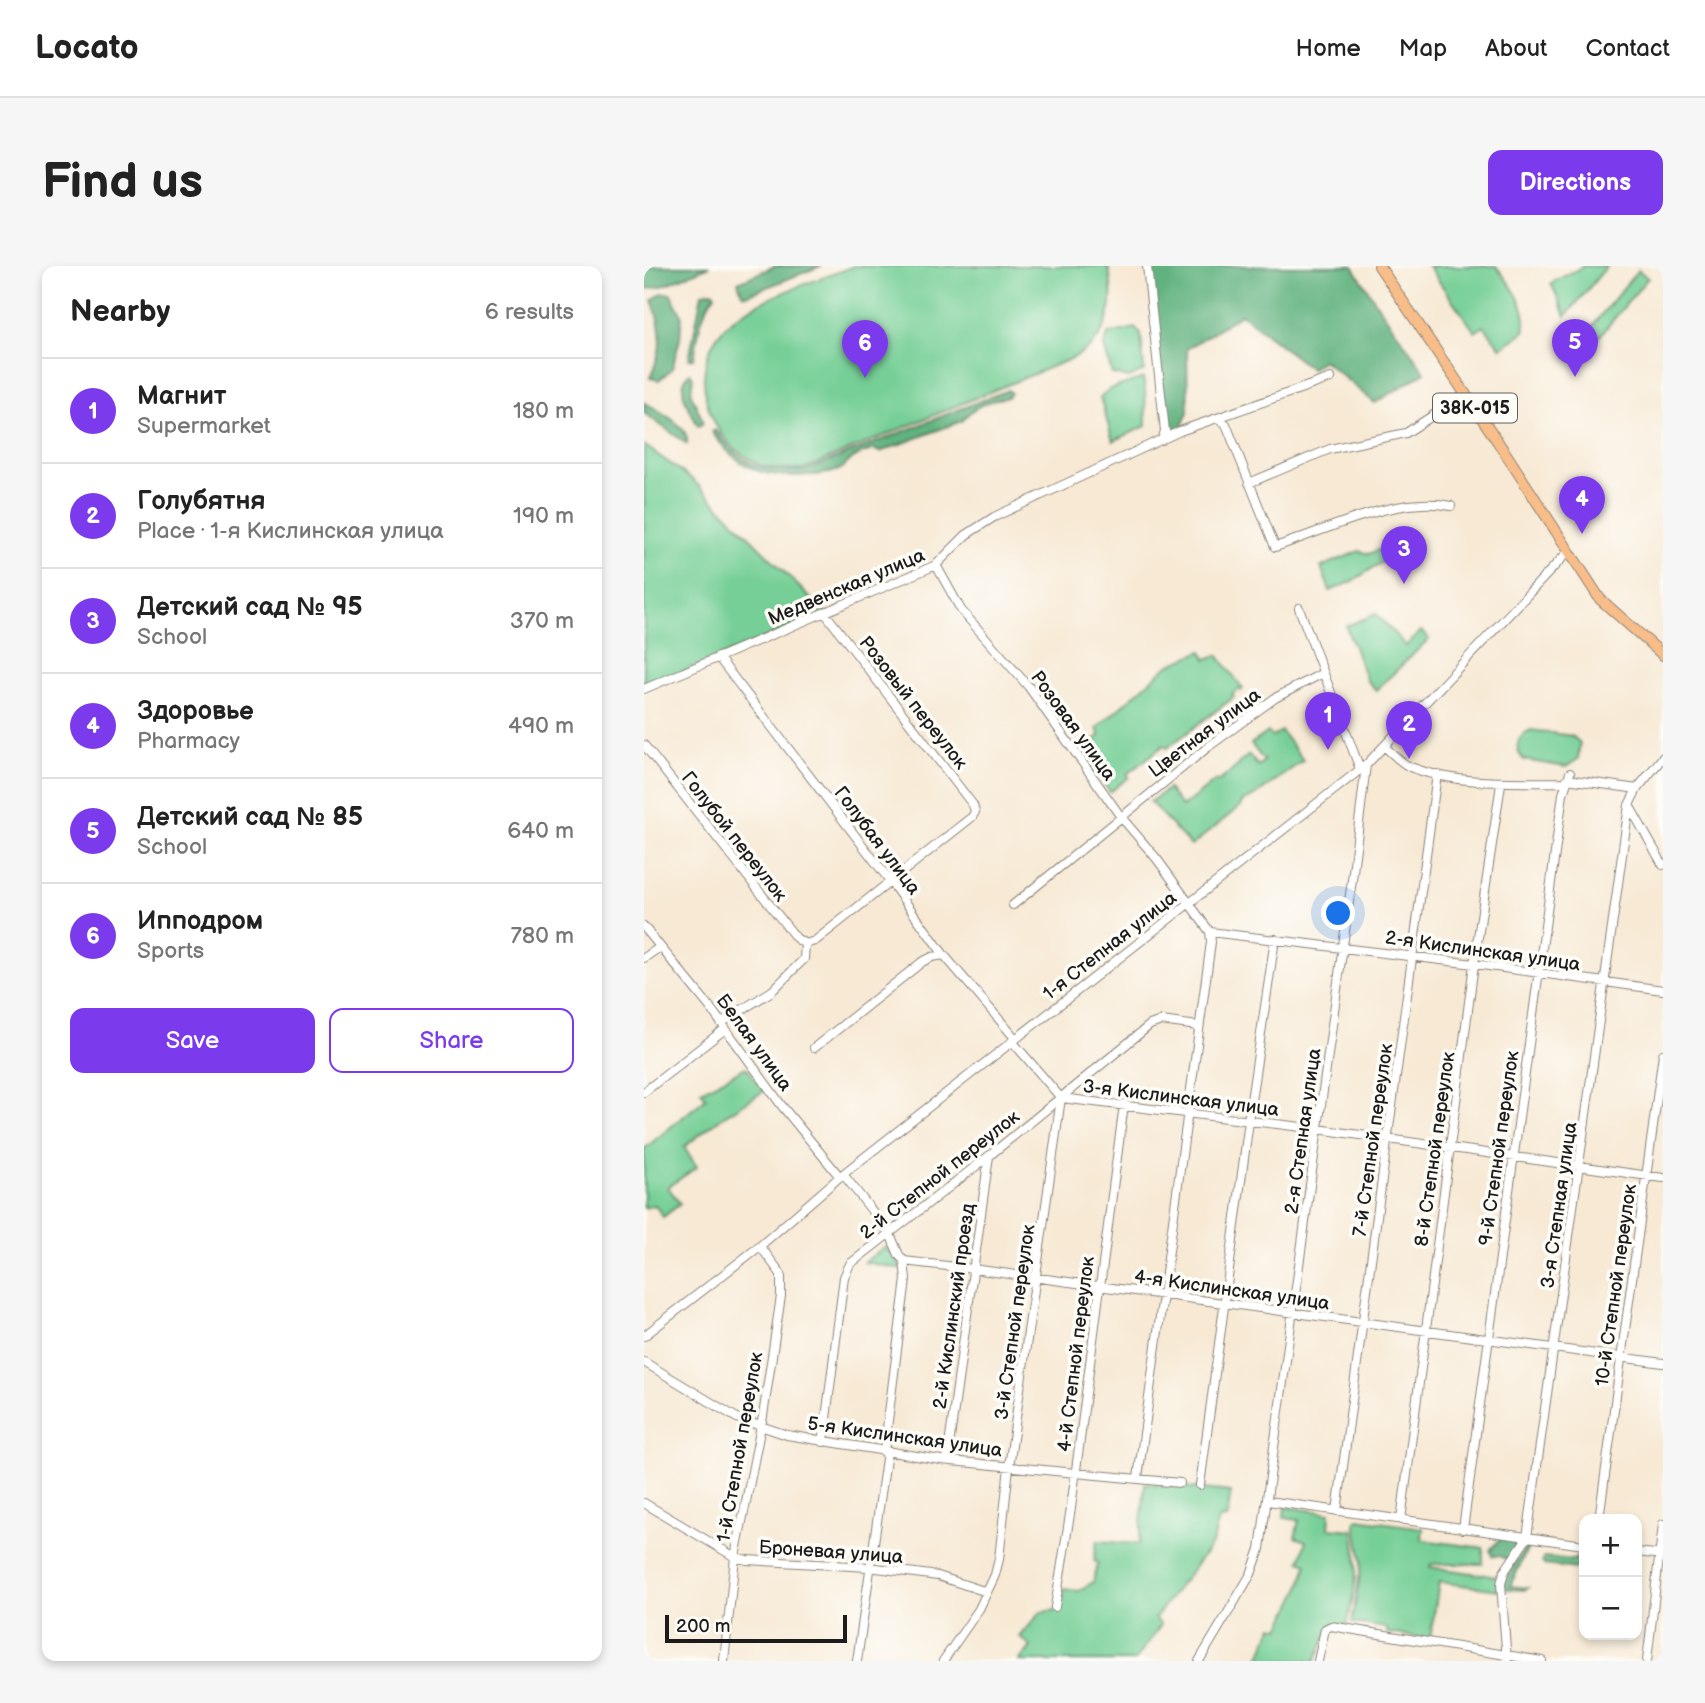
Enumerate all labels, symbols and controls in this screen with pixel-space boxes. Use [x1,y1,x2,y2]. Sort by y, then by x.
text: Locato [35,28,139,68]
text: Home [1296,34,1361,63]
text: Map [1399,34,1447,63]
text: About [1485,34,1547,63]
text: Contact [1585,34,1670,63]
button: Directions [1488,150,1663,215]
text: Find us [42,153,203,212]
text: Nearby [70,294,170,330]
text: 6 results [485,298,574,326]
pin: 5 [1552,319,1598,377]
pin: 6 [842,320,888,378]
text: Магнит [137,381,226,412]
road number: 38К-015 [1433,393,1517,422]
text: 1 [88,397,98,425]
text: 180 m [513,397,574,425]
text: Supermarket [137,412,271,440]
pin: 4 [1559,476,1605,534]
text: Голубятня [137,486,265,517]
text: 2 [86,502,100,530]
text: 190 m [513,502,574,530]
text: Place · 1-я Кислинская улица [137,517,444,545]
pin: 3 [1381,526,1427,584]
street label: Медвенская улица [765,544,928,631]
text: Детский сад № 95 [137,592,363,623]
text: 3 [86,607,100,635]
text: 370 m [510,607,574,635]
text: School [137,623,207,651]
street label: Розовый переулок [854,632,972,774]
street label: Розовая улица [1025,666,1120,785]
street label: Цветная улица [1144,684,1265,783]
pin: 1 [1305,692,1351,750]
text: Здоровье [137,696,254,727]
pin: 2 [1386,701,1432,759]
text: 4 [86,712,100,740]
text: 490 m [508,712,574,740]
text: Pharmacy [137,727,240,755]
street label: Голубой переулок [676,767,792,906]
street label: Голубая улица [829,782,925,900]
text: Детский сад № 85 [137,802,363,833]
text: 5 [86,817,100,845]
text: 640 m [507,817,574,845]
text: School [137,833,207,861]
street label: 1-я Степная улица [1038,887,1181,1006]
your location [1321,896,1355,930]
text: Ипподром [137,906,263,937]
text: 6 [86,922,100,950]
text: 780 m [511,922,574,950]
street label: 2-я Кислинская улица [1384,926,1582,977]
text: Sports [137,937,204,965]
street label: Белая улица [711,990,797,1096]
button: Save [70,1008,315,1073]
button: Share [329,1008,574,1073]
street label: 7-й Степной переулок [1349,1042,1398,1238]
street label: 2-я Степная улица [1280,1047,1327,1216]
street label: 9-й Степной переулок [1474,1049,1525,1247]
street label: 8-й Степной переулок [1410,1050,1461,1248]
street label: 3-я Кислинская улица [1082,1075,1280,1122]
street label: 2-й Степной переулок [855,1106,1024,1245]
street label: 3-я Степная улица [1536,1121,1583,1290]
street label: 10-й Степной переулок [1591,1183,1642,1388]
street label: 2-й Кислинский проезд [929,1201,980,1411]
street label: 3-й Степной переулок [990,1223,1041,1421]
street label: 4-й Степной переулок [1053,1255,1100,1453]
street label: 4-я Кислинская улица [1133,1265,1331,1316]
street label: 1-й Степной переулок [712,1350,769,1544]
street label: 5-я Кислинская улица [806,1412,1004,1463]
map controls [1579,1514,1642,1640]
button: + [1579,1514,1642,1577]
street label: Броневая улица [758,1536,904,1569]
button: − [1579,1577,1642,1640]
scale bar [665,1612,847,1644]
text: 200 m [676,1615,730,1638]

